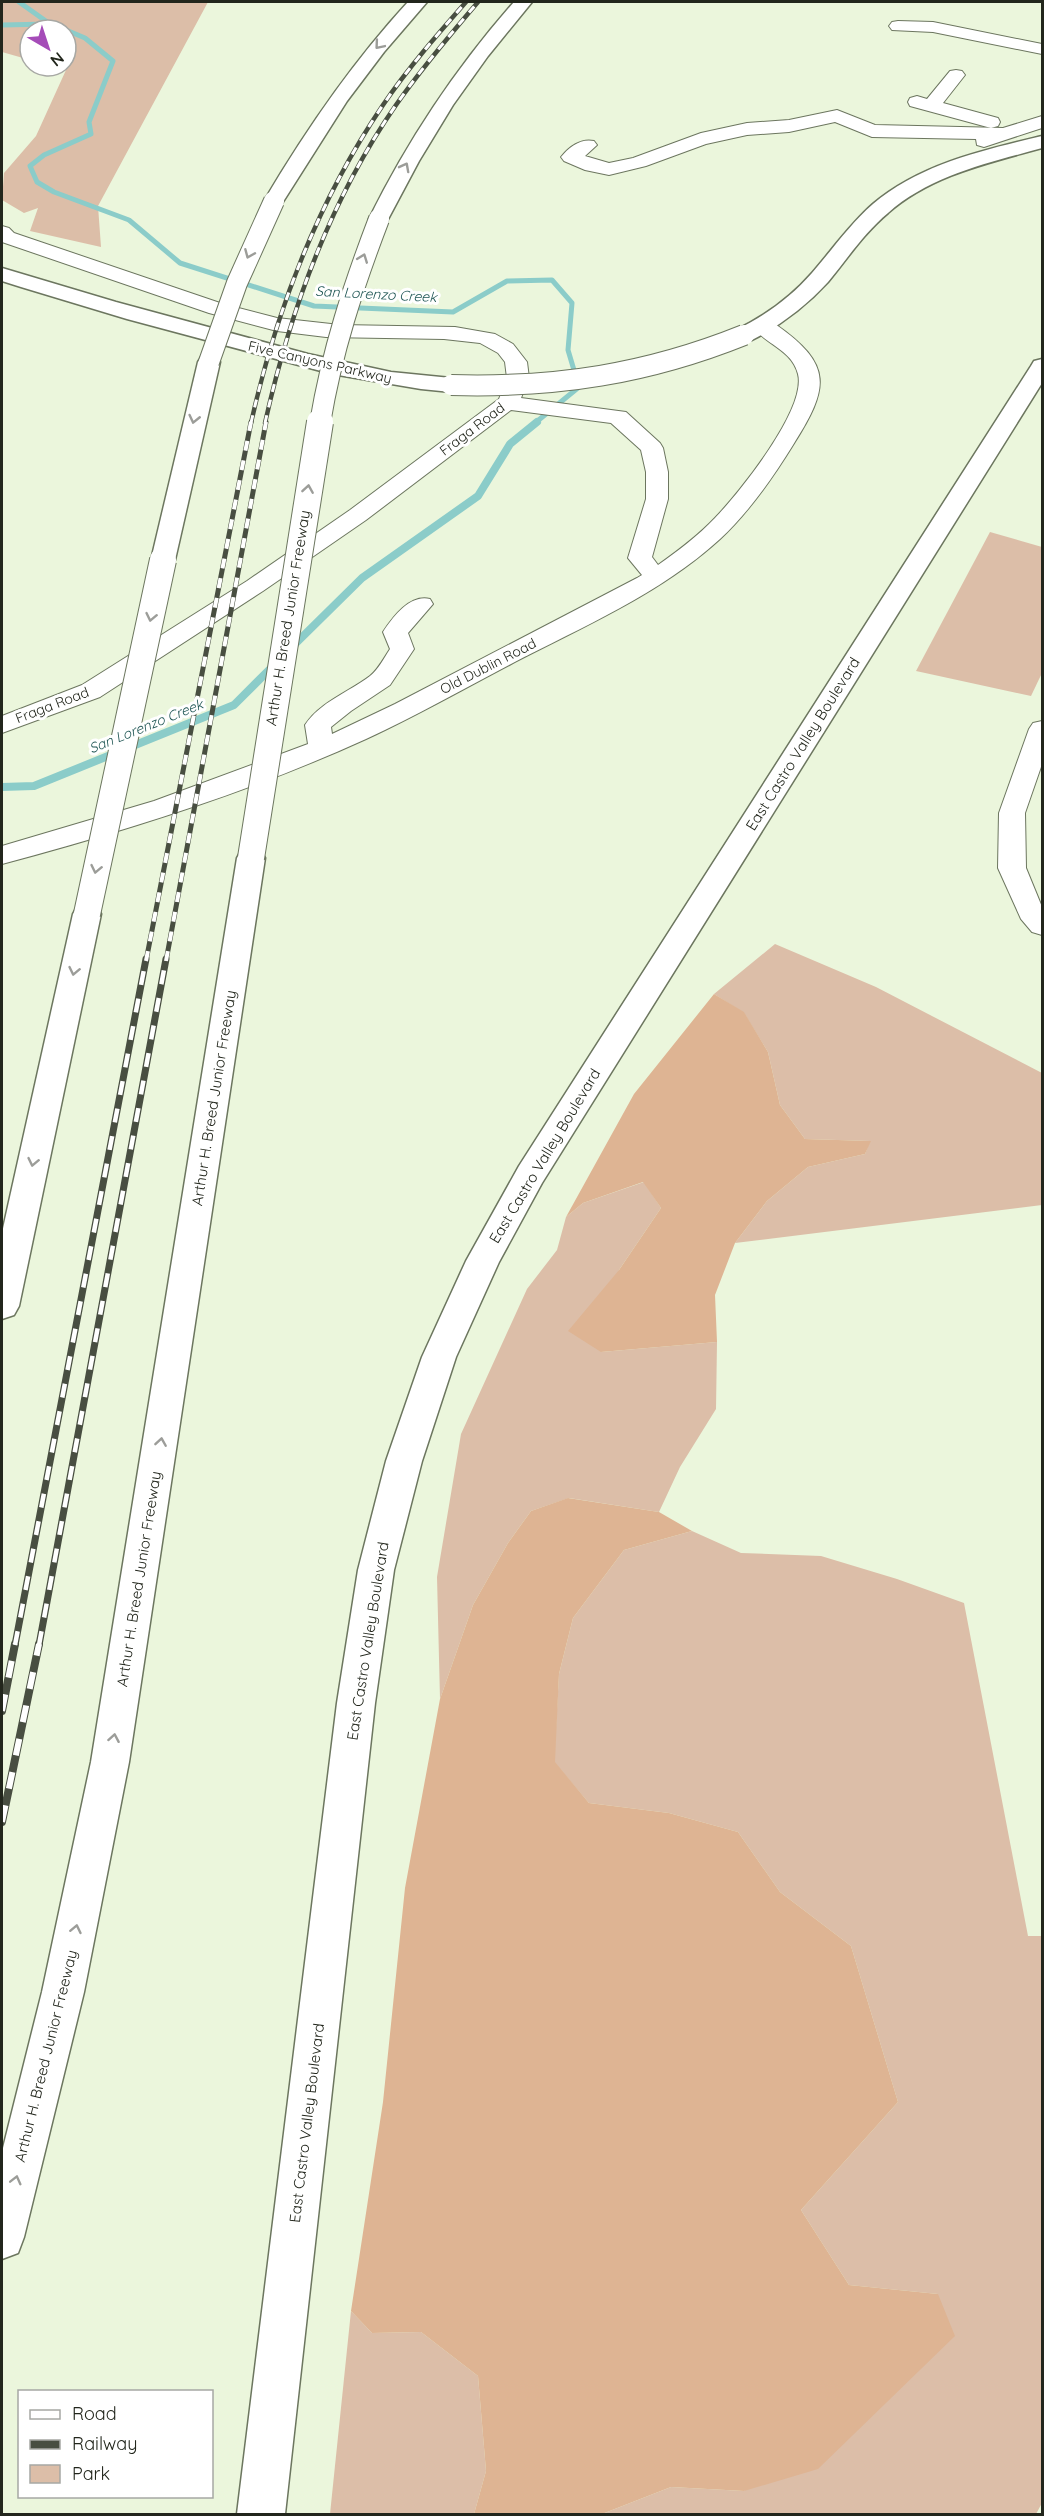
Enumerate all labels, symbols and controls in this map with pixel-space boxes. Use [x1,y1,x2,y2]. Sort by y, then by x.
north arrow [18,18,78,78]
one-way arrow [376,38,387,49]
text: N [47,48,68,71]
one-way arrow [398,163,409,173]
one-way arrow [244,248,256,259]
one-way arrow [356,254,368,265]
water label: San Lorenzo Creek [315,282,439,306]
street label: Five Canyons Parkway [246,337,394,387]
street label: Fraga Road [436,399,508,459]
one-way arrow [189,414,202,424]
one-way arrow [302,484,314,493]
street label: Arthur H. Breed Junior Freeway [261,509,314,727]
one-way arrow [145,612,158,622]
street label: Old Dublin Road [437,634,539,698]
street label: East Castro Valley Boulevard [741,654,864,834]
street label: Fraga Road [13,683,91,727]
water label: San Lorenzo Creek [86,694,207,757]
one-way arrow [91,864,104,874]
one-way arrow [68,966,81,976]
street label: Arthur H. Breed Junior Freeway [187,989,240,1207]
street label: East Castro Valley Boulevard [485,1065,604,1247]
one-way arrow [27,1157,40,1167]
one-way arrow [154,1437,166,1446]
street label: Arthur H. Breed Junior Freeway [112,1470,165,1688]
street label: East Castro Valley Boulevard [342,1540,393,1742]
one-way arrow [107,1733,120,1743]
one-way arrow [69,1925,82,1935]
street label: Arthur H. Breed Junior Freeway [10,1948,81,2164]
street label: East Castro Valley Boulevard [285,2022,328,2224]
one-way arrow [9,2175,21,2186]
legend [18,2390,213,2498]
text: Road [72,2402,117,2425]
text: Railway [72,2432,138,2455]
text: Park [72,2462,110,2485]

